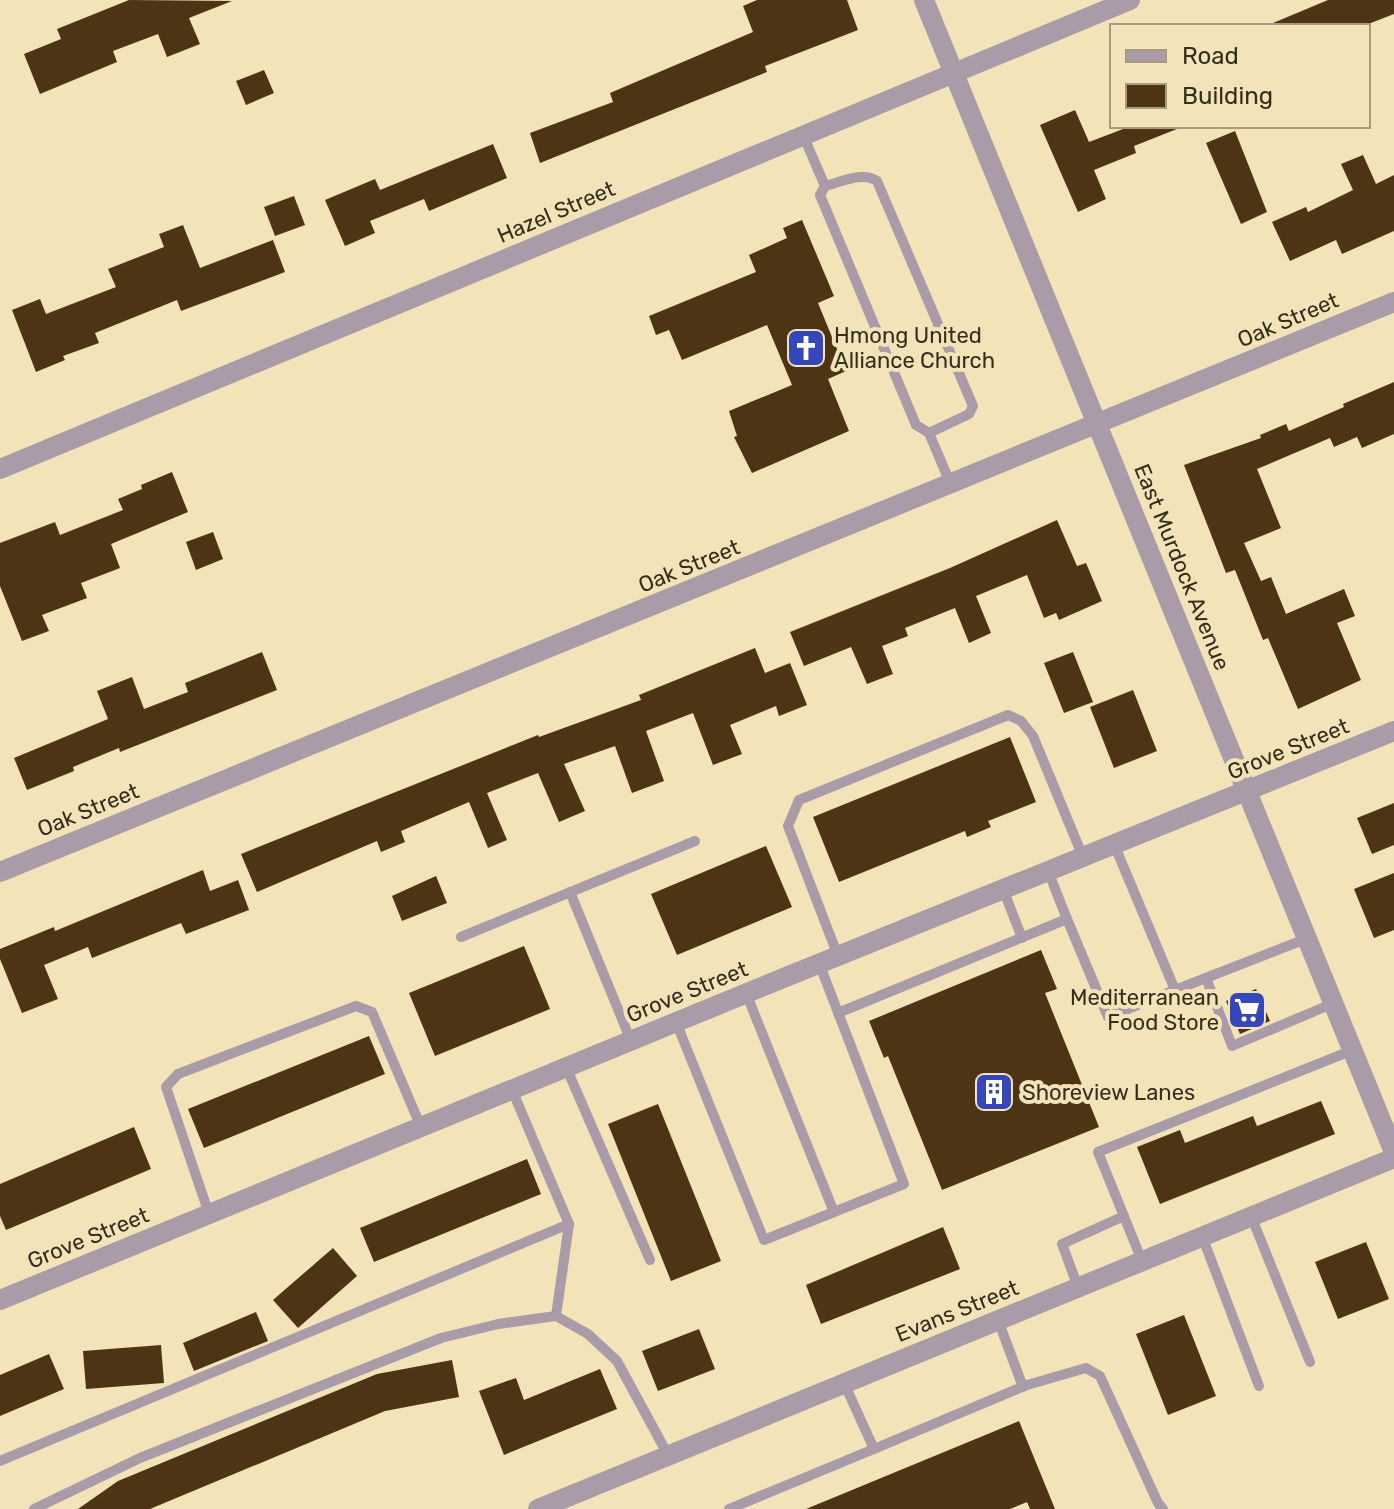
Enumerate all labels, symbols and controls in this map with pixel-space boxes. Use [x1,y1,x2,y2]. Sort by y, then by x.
legend [1110,24,1370,128]
text: Road [1182,42,1239,70]
text: Building [1182,82,1273,110]
street label: Hazel Street [493,175,619,249]
street label: Oak Street [1233,286,1343,353]
place label: Hmong United Alliance Church [834,322,995,374]
church icon: Hmong United Alliance Church [785,327,827,369]
street label: East Murdock Avenue [1128,460,1236,674]
street label: Oak Street [634,533,744,599]
street label: Grove Street [1223,712,1353,786]
street label: Oak Street [33,777,143,843]
street label: Grove Street [622,955,752,1029]
place label: Mediterranean Food Store [1070,984,1219,1036]
supermarket icon: Mediterranean Food Store [1226,989,1268,1031]
building icon: Shoreview Lanes [973,1071,1015,1113]
place label: Shoreview Lanes [1022,1079,1195,1106]
street label: Grove Street [23,1201,153,1275]
street label: Evans Street [891,1274,1023,1348]

